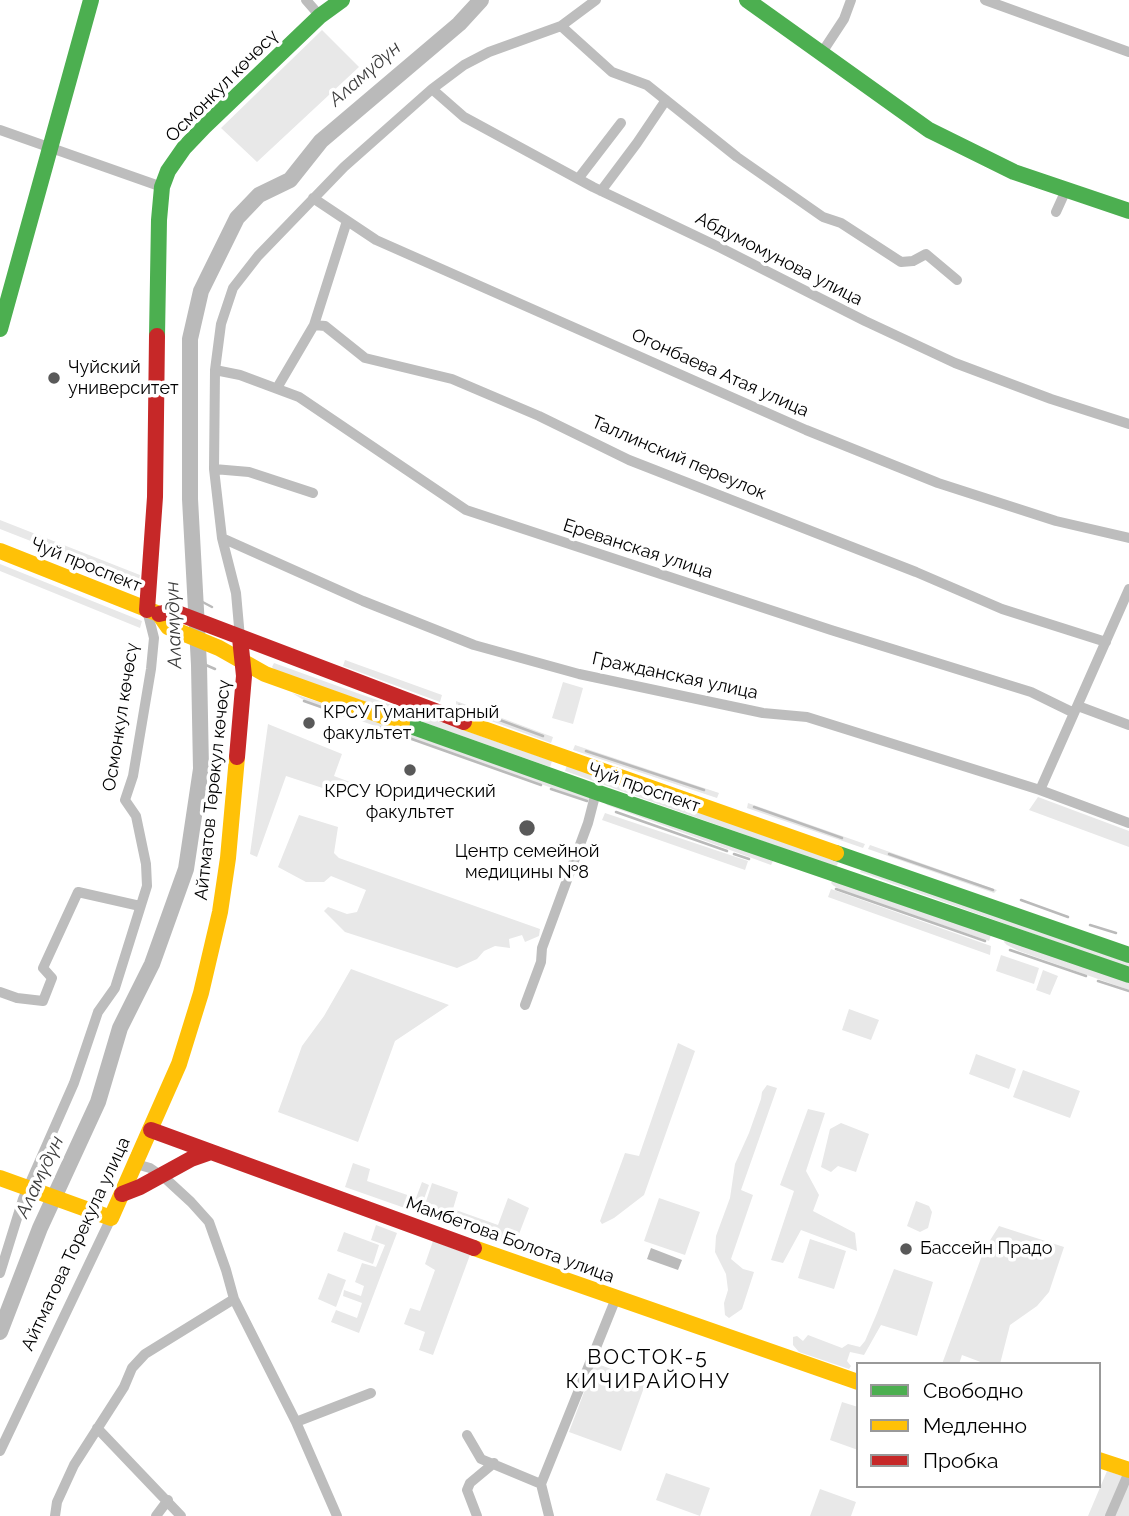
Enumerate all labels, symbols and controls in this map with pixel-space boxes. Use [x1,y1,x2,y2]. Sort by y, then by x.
street label: Осмонкул көчөсү [161,25,283,147]
water label: Аламүдүн [325,37,405,111]
street label: Абдумомунова улица [692,207,866,311]
street label: Огонбаева Атая улица [628,324,812,422]
place label: Чуйский университет [68,357,179,400]
marker: Чуйский университет [46,370,62,386]
street label: Таллинский переулок [588,411,770,505]
street label: Ереванская улица [560,515,716,583]
street label: Чуй проспект [28,533,144,597]
water label: Аламүдүн [161,581,187,669]
street label: Осмонкул көчөсү [99,641,143,793]
street label: Гражданская улица [590,648,760,704]
street label: Айтматов Төрөкул көчөсү [191,679,235,901]
place label: КРСУ Гуманитарный факультет [323,702,499,744]
marker: КРСУ Гуманитарный факультет [301,715,317,731]
street label: Чуй проспект [585,759,703,817]
marker: КРСУ Юридический факультет [402,762,418,778]
place label: КРСУ Юридический факультет [324,781,496,824]
marker: Центр семейной медицины №8 [517,818,537,838]
place label: Центр семейной медицины №8 [455,841,599,884]
water label: Аламүдүн [11,1133,69,1221]
street label: Айтматова Торекула улица [17,1134,135,1354]
street label: Мамбетова Болота улица [403,1192,617,1288]
place label: Бассейн Прадо [920,1238,1052,1260]
marker: Бассейн Прадо [898,1241,914,1257]
district label: ВОСТОК-5 КИЧИРАЙОНУ [567,1345,729,1395]
legend [856,1362,1101,1488]
text: Свободно [923,1378,1023,1403]
text: Медленно [923,1413,1027,1438]
text: Пробка [923,1448,999,1473]

